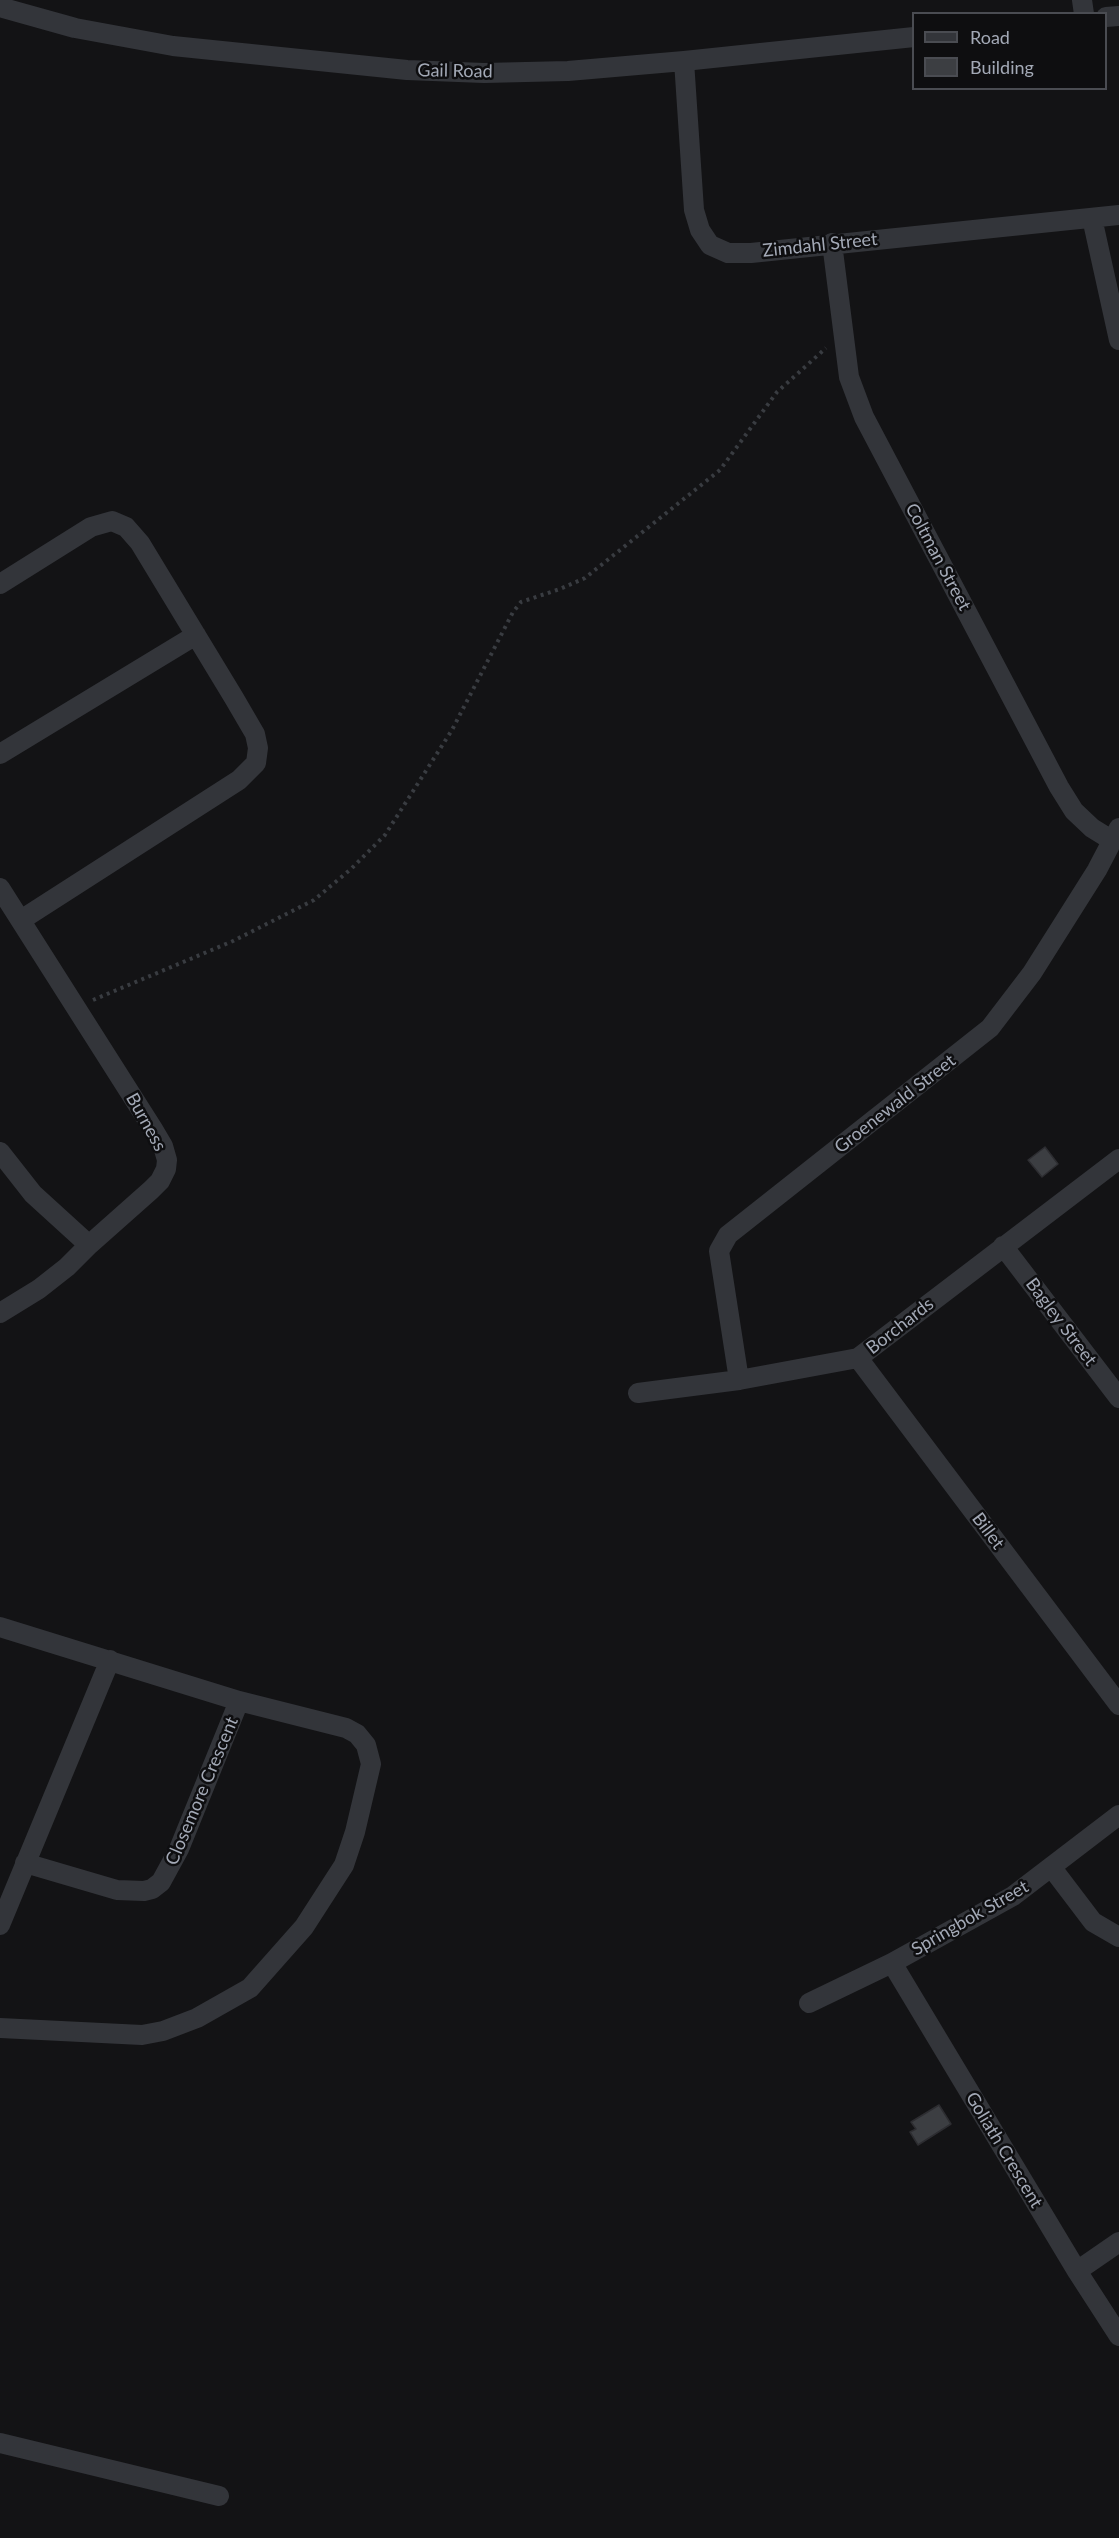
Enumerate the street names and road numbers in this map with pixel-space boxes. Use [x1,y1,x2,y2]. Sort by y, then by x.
street label: Gail Road [417,60,493,82]
street label: Zimdahl Street [762,228,878,262]
street label: Coltman Street [901,500,975,614]
street label: Groenewald Street [830,1050,960,1158]
street label: Burness [121,1089,171,1155]
street label: Bagley Street [1021,1274,1101,1370]
street label: Borchards [862,1293,938,1359]
street label: Billet [967,1508,1009,1554]
street label: Closemore Crescent [161,1714,243,1868]
street label: Springbok Street [908,1876,1032,1960]
street label: Goliath Crescent [961,2088,1047,2212]

